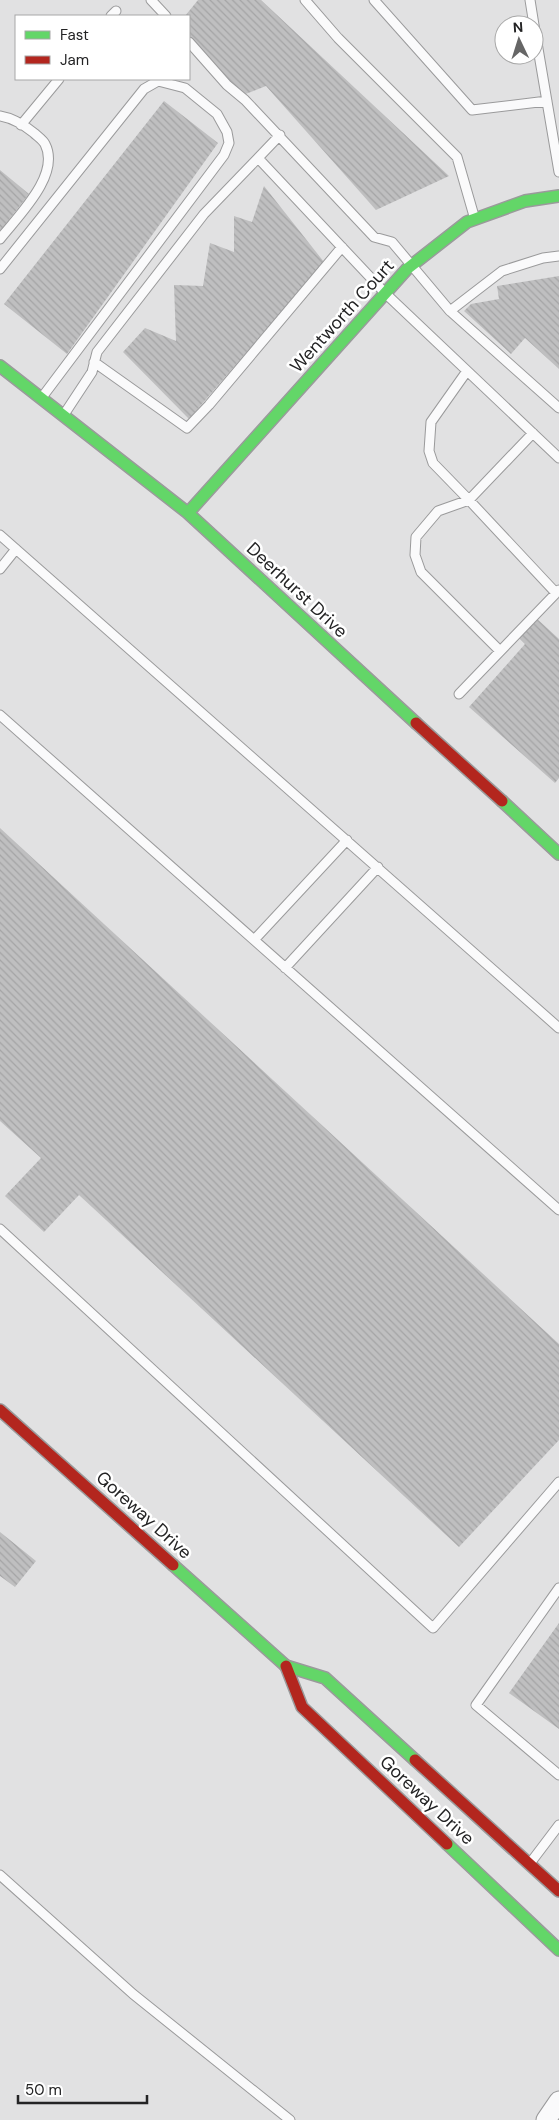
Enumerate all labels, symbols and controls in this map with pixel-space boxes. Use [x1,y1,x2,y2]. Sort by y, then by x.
legend [15,15,190,80]
north arrow [494,15,544,65]
text: N [512,18,524,36]
text: Fast [60,25,89,45]
text: Jam [60,50,89,70]
street label: Wentworth Court [285,254,399,378]
street label: Deerhurst Drive [241,537,353,643]
street label: Goreway Drive [91,1466,197,1564]
street label: Goreway Drive [375,1750,479,1850]
scale bar [18,2072,146,2104]
text: 50 m [25,2080,62,2100]

